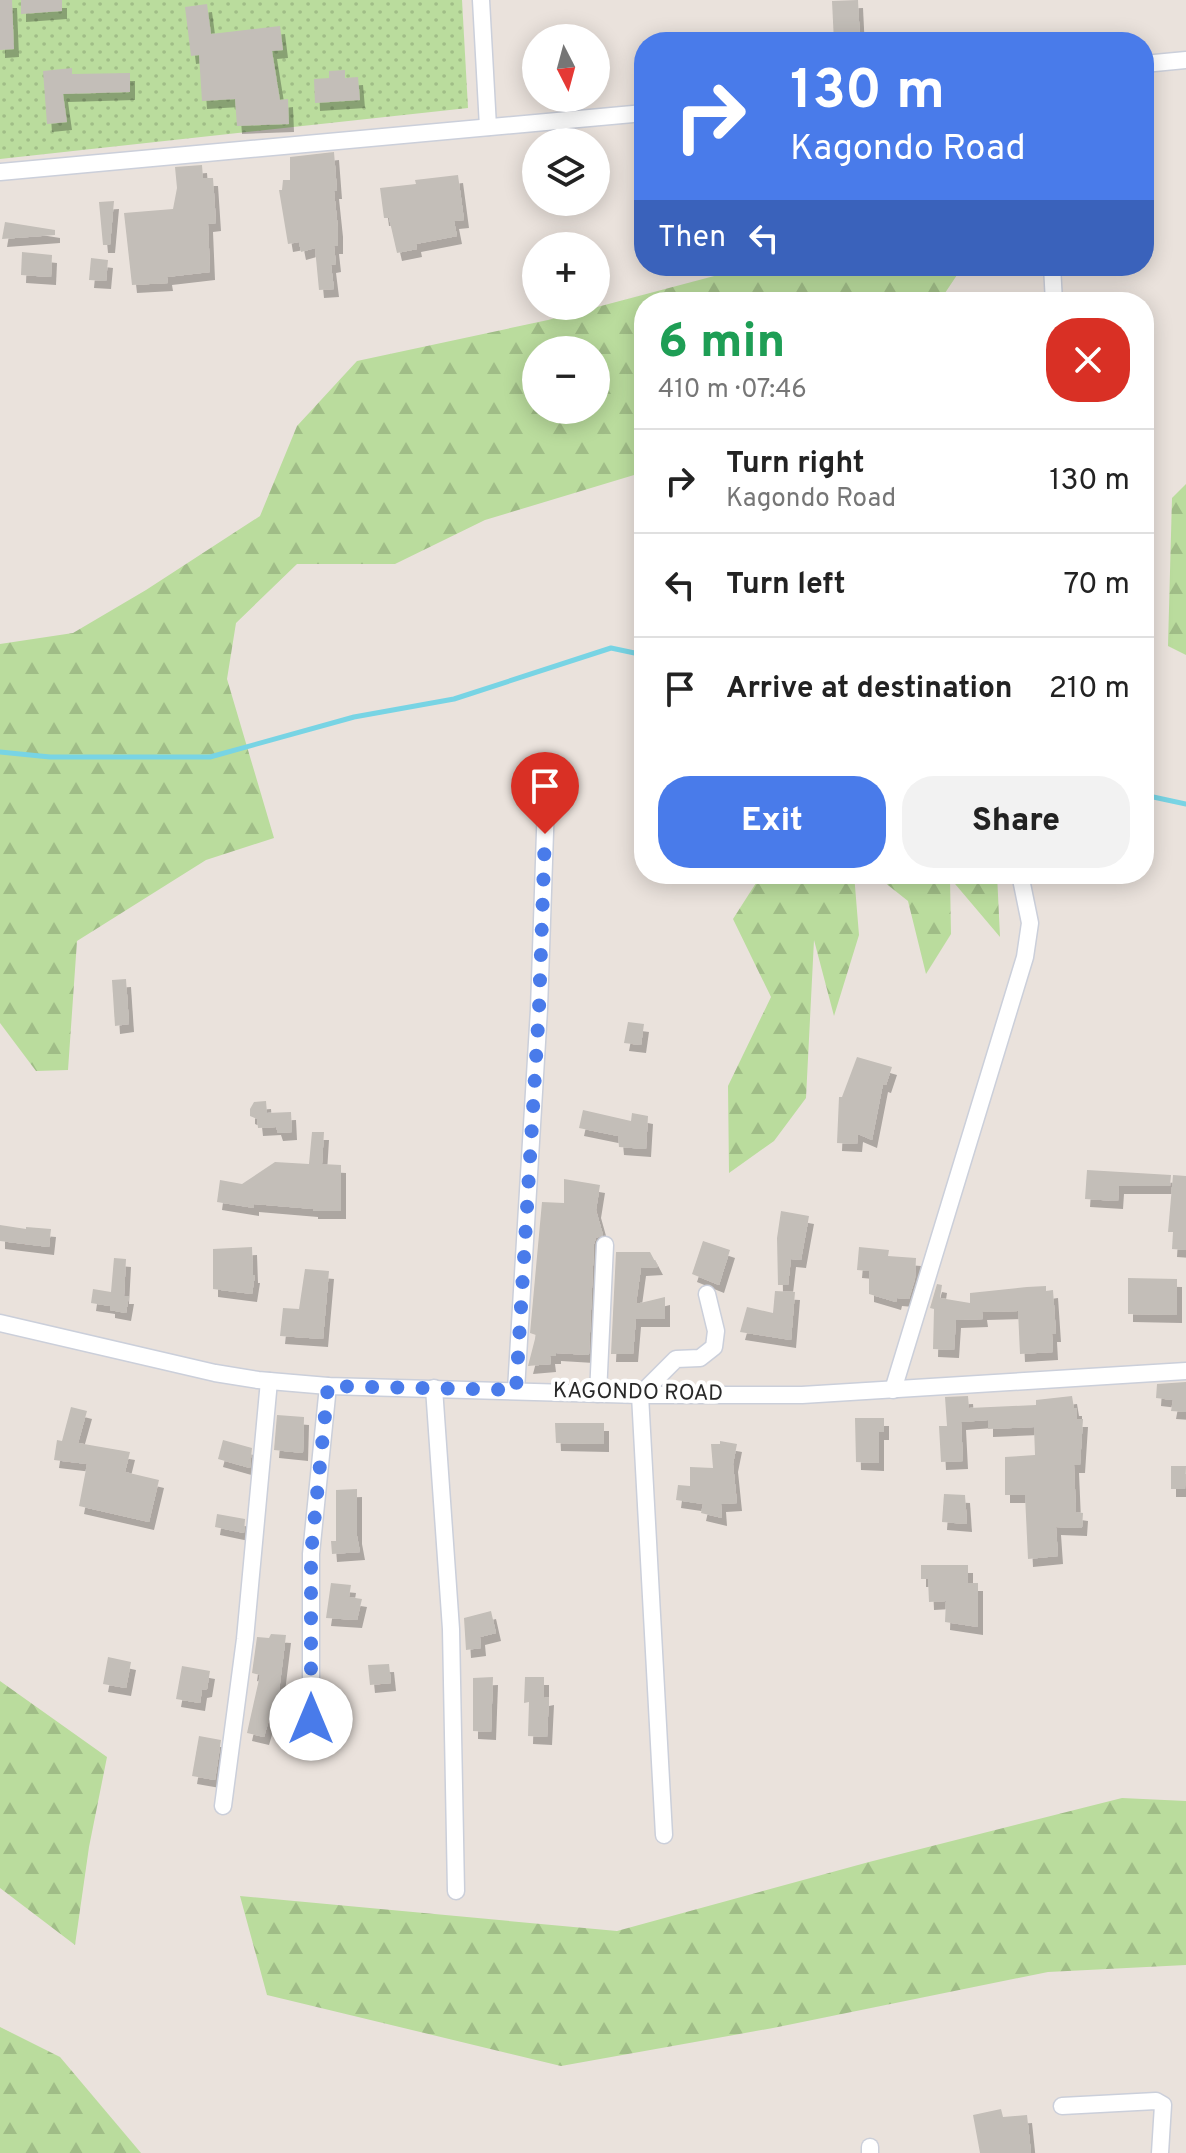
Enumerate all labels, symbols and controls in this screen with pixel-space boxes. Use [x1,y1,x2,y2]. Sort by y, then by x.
north arrow [522,24,610,112]
map controls [522,24,610,424]
text: 130 m [790,58,945,128]
icon: right [658,64,762,168]
text: Kagondo Road [790,127,1026,173]
button: layers [522,128,610,216]
icon: left [742,216,786,260]
text: Then [658,220,726,257]
button: + [522,232,610,320]
text: 6 min [658,314,785,374]
button: close [1046,318,1130,402]
button: − [522,336,610,424]
text: 410 m · 07:46 [658,374,807,407]
text: Turn right [726,446,864,483]
icon: right [658,459,702,503]
text: 130 m [1049,463,1130,500]
text: Kagondo Road [726,483,896,516]
icon: left [658,563,702,607]
text: Turn left [726,567,846,604]
text: 70 m [1064,567,1130,604]
icon: arrive [658,667,702,711]
text: Arrive at destination [726,671,1012,708]
text: 210 m [1049,671,1130,708]
pin [511,752,579,834]
icon: arrive [523,764,567,808]
button: Exit [658,776,886,868]
button: Share [902,776,1130,868]
street label: KAGONDO ROAD [553,1378,723,1408]
position arrow [269,1677,353,1761]

